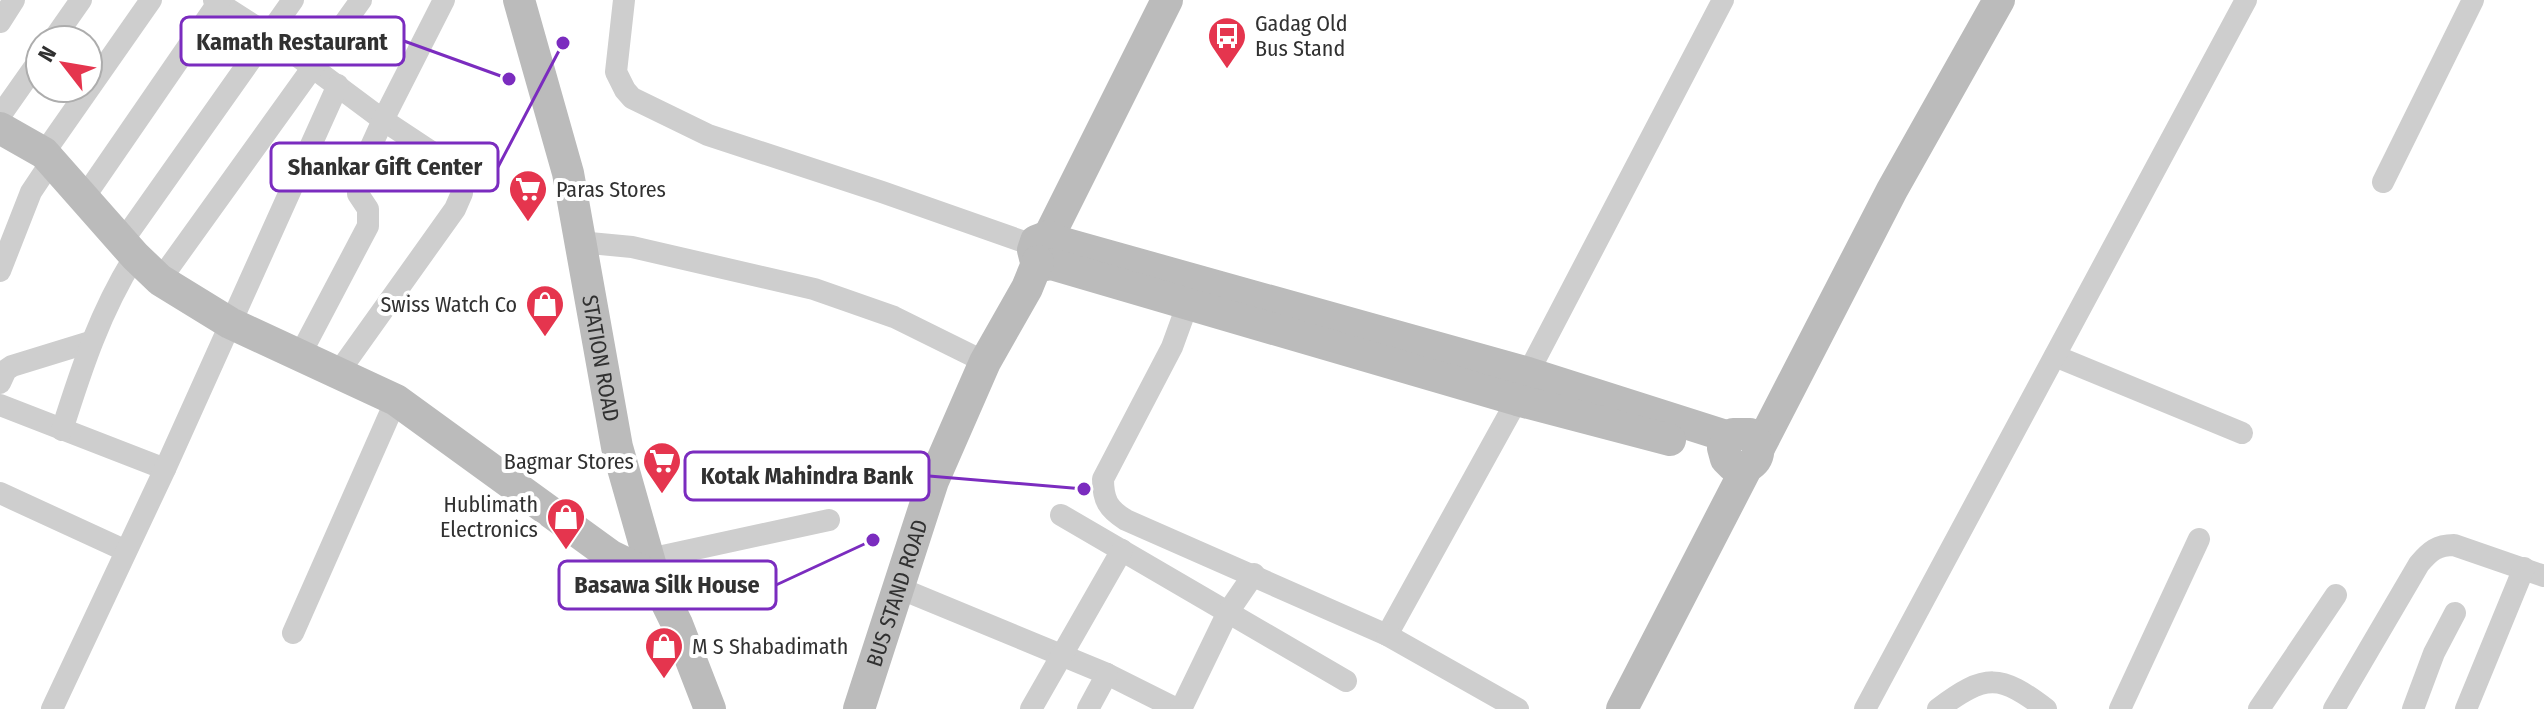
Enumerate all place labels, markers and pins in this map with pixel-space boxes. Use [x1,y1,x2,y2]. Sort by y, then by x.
place label: Gadag Old Bus Stand [1255,10,1348,62]
bus stop icon: Gadag Old Bus Stand [1206,15,1248,70]
callout: Kamath Restaurant [181,17,404,65]
callout: Shankar Gift Center [271,143,498,191]
supermarket icon: Paras Stores [507,168,549,223]
place label: Paras Stores [556,176,666,203]
shop icon: Swiss Watch Co [524,283,566,338]
place label: Swiss Watch Co [380,291,517,318]
supermarket icon: Bagmar Stores [641,440,683,495]
place label: Bagmar Stores [504,448,634,475]
callout: Kotak Mahindra Bank [685,452,929,500]
place label: Hublimath Electronics [440,491,538,543]
shop icon: Hublimath Electronics [545,496,587,551]
callout: Basawa Silk House [559,561,776,609]
shop icon: M S Shabadimath [643,625,685,680]
place label: M S Shabadimath [692,633,848,660]

